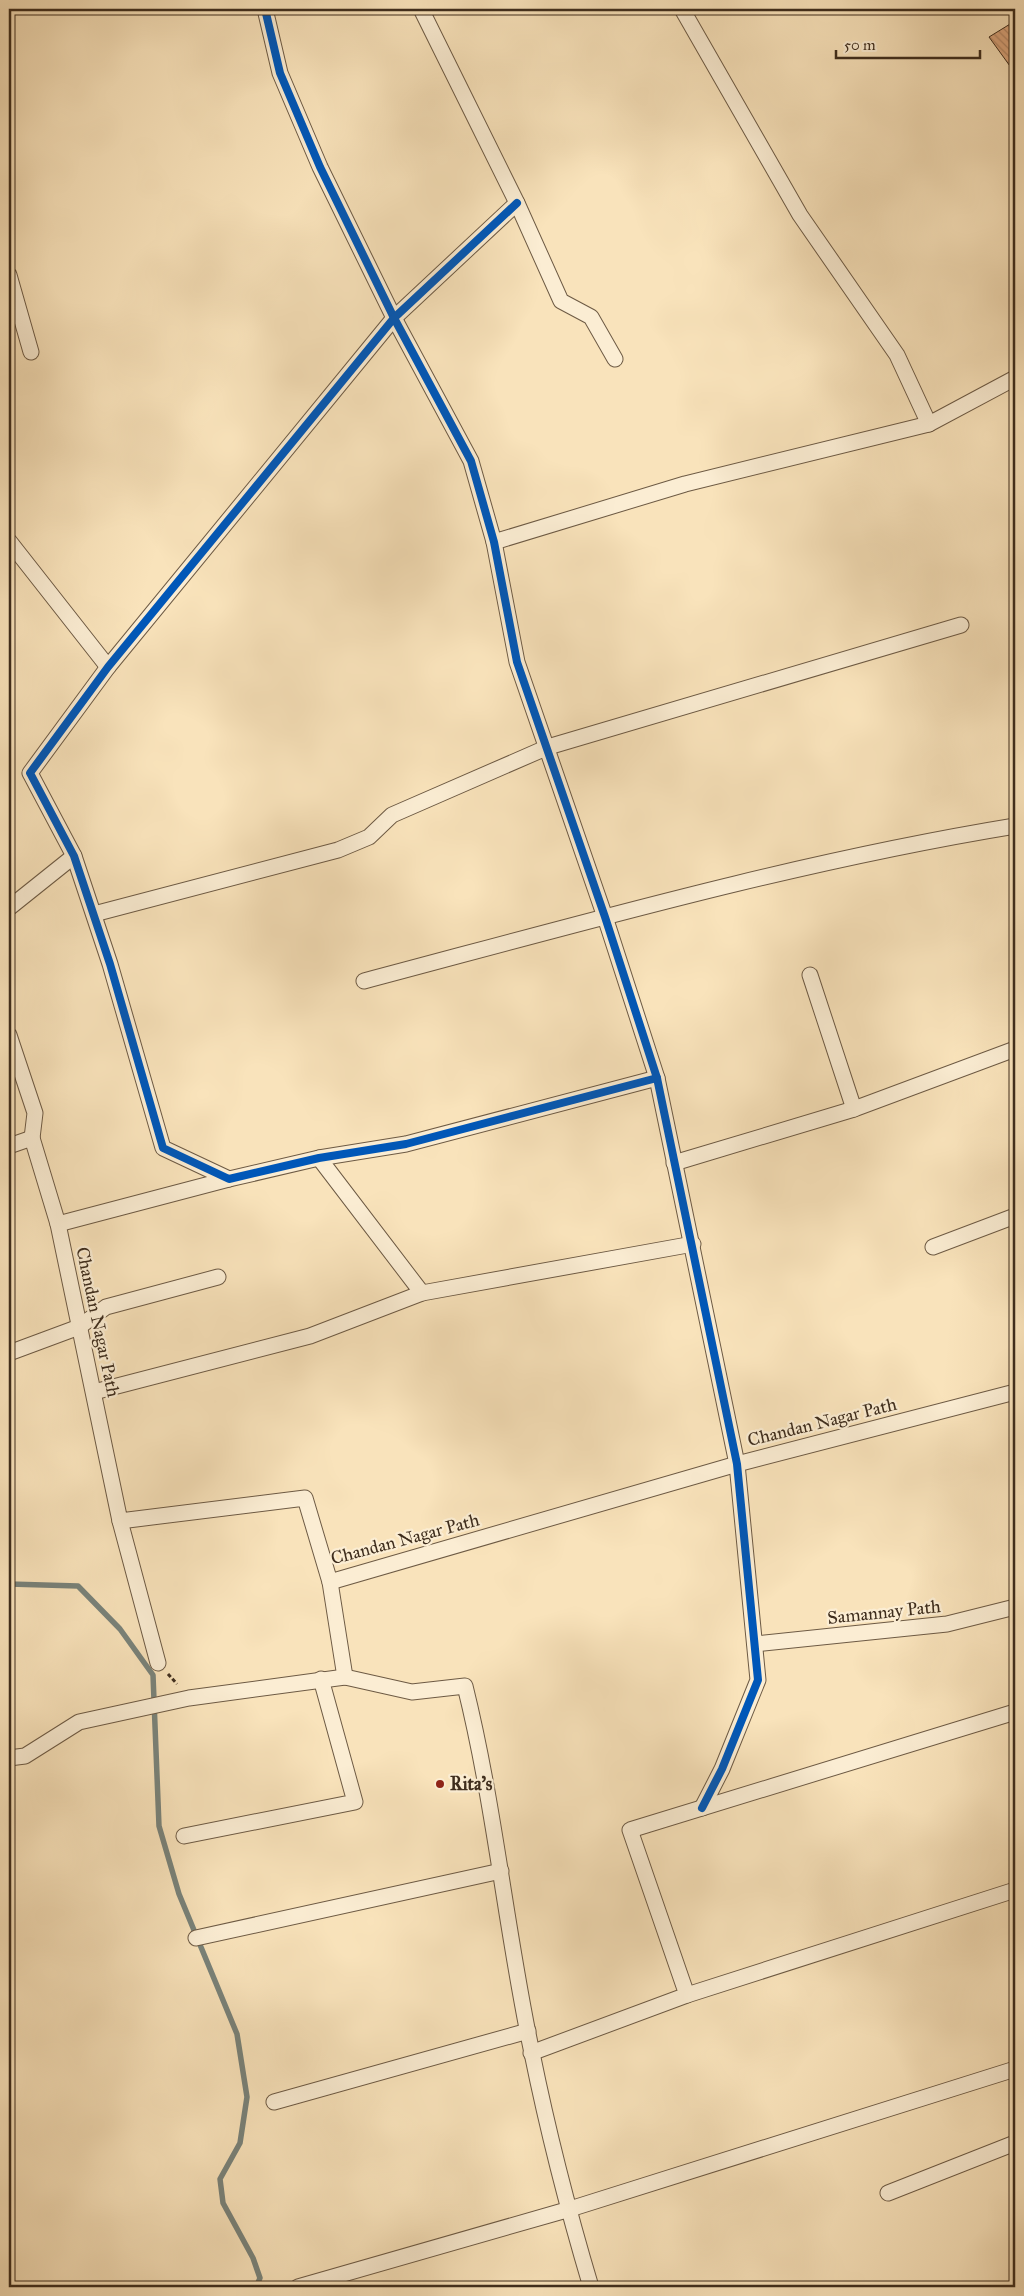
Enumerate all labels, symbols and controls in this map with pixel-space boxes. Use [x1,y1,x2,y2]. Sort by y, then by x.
scale bar [836,28,980,60]
text: 50 m [844,36,876,54]
street label: Chandan Nagar Path [70,1245,125,1399]
street label: Chandan Nagar Path [745,1393,899,1452]
street label: Chandan Nagar Path [328,1509,482,1570]
street label: Samannay Path [826,1595,942,1629]
place label: Rita's [450,1773,493,1795]
marker: Rita's [434,1778,446,1790]

